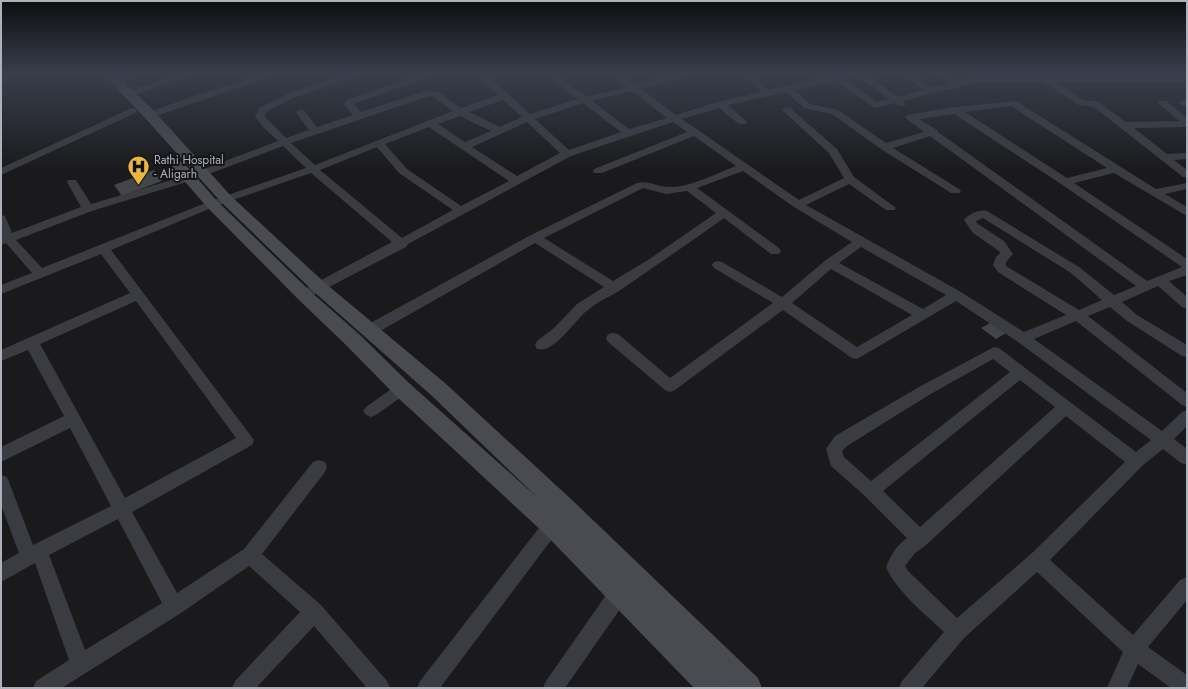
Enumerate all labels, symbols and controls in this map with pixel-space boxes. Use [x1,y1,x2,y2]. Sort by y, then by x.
place label: Rathi Hospital - Aligarh [154,151,224,183]
hospital icon: Rathi Hospital - Aligarh [125,154,151,187]

